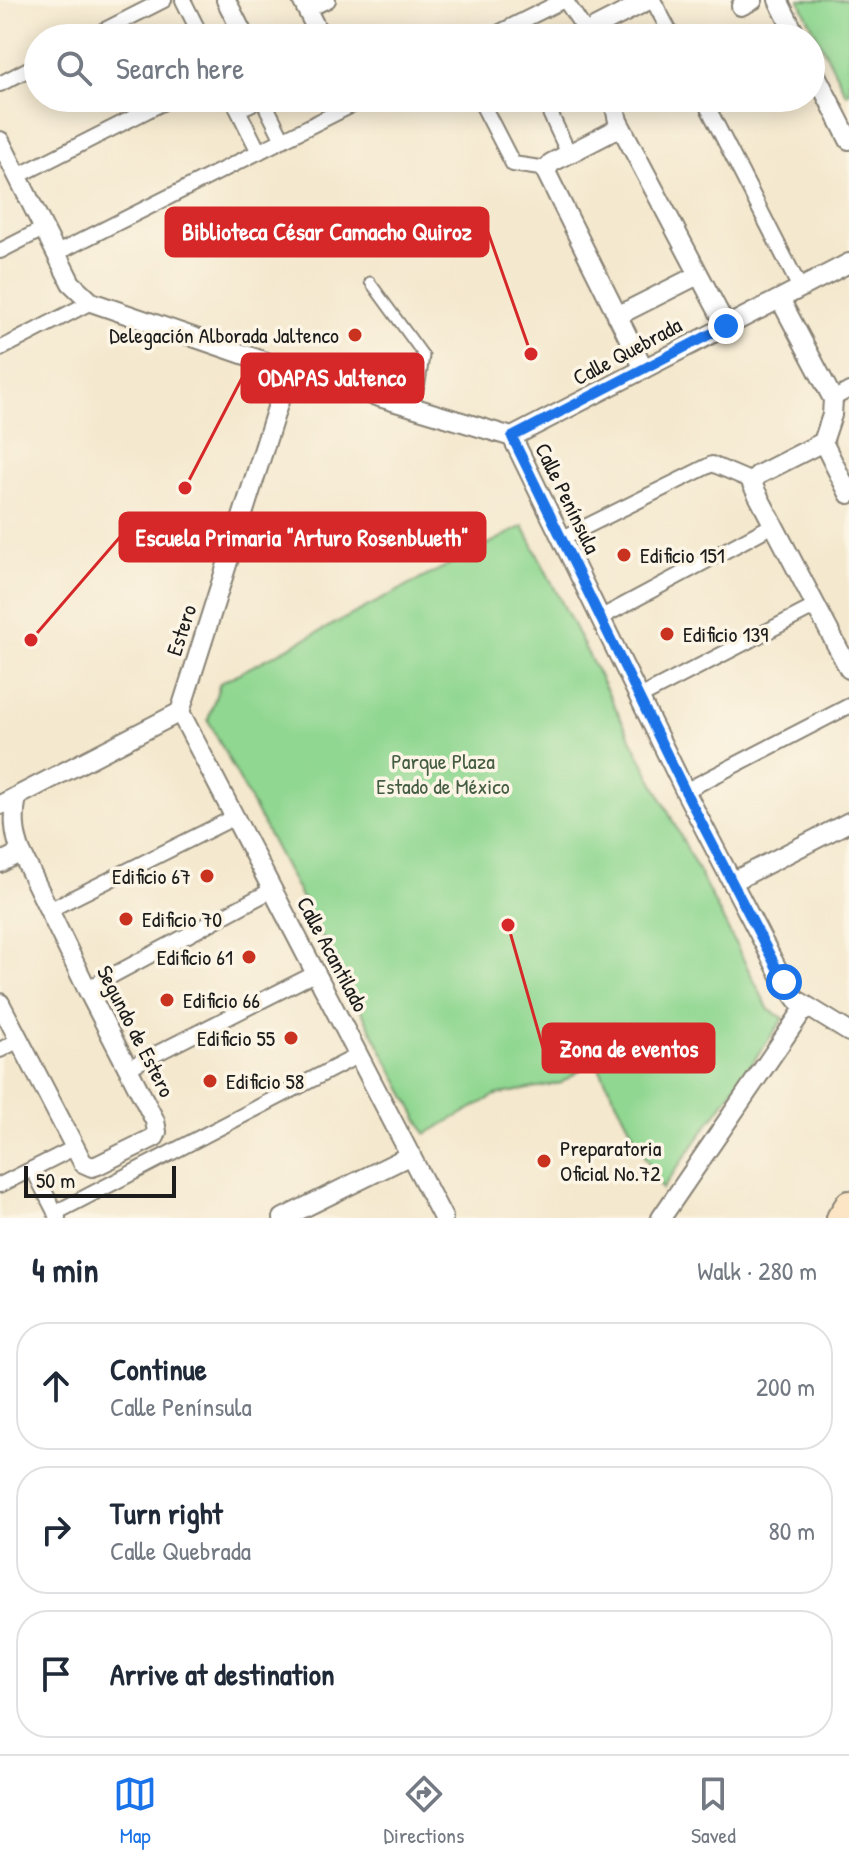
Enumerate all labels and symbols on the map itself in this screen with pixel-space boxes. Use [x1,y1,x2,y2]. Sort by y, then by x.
callout: Biblioteca César Camacho Quiroz [166,208,488,256]
text: Biblioteca César Camacho Quiroz [182,215,473,247]
route end [708,308,744,344]
street label: Calle Quebrada [567,310,687,392]
place label: Delegación Alborada Jaltenco [109,320,339,350]
marker: Delegación Alborada Jaltenco [346,326,364,344]
callout: ODAPAS Jaltenco [242,354,423,402]
text: ODAPAS Jaltenco [258,361,407,393]
street label: Calle Península [528,438,608,559]
callout: Escuela Primaria "Arturo Rosenblueth" [120,513,485,561]
text: Escuela Primaria "Arturo Rosenblueth" [136,521,468,553]
place label: Edificio 151 [640,540,725,570]
marker: Edificio 151 [615,546,633,564]
street label: Estero [159,601,203,659]
place label: Edificio 139 [683,619,768,649]
marker: Edificio 139 [658,625,676,643]
park label: Parque Plaza Estado de México [376,746,510,801]
place label: Edificio 67 [112,861,191,891]
marker: Edificio 67 [198,867,216,885]
street label: Calle Acantilado [290,891,376,1017]
place label: Edificio 70 [142,904,222,934]
marker: Edificio 70 [117,910,135,928]
place label: Edificio 61 [157,942,233,972]
marker: Edificio 61 [240,948,258,966]
street label: Segundo de Estero [90,960,182,1102]
route start [766,964,802,1000]
place label: Edificio 66 [183,985,260,1015]
marker: Edificio 66 [158,991,176,1009]
place label: Edificio 55 [197,1023,275,1053]
callout: Zona de eventos [543,1024,714,1072]
marker: Edificio 55 [282,1029,300,1047]
text: Zona de eventos [560,1032,698,1064]
place label: Edificio 58 [226,1066,304,1096]
marker: Edificio 58 [201,1072,219,1090]
place label: Preparatoria Oficial No.72 [560,1133,662,1188]
marker: Preparatoria Oficial No.72 [535,1152,553,1170]
scale bar [24,1162,176,1198]

